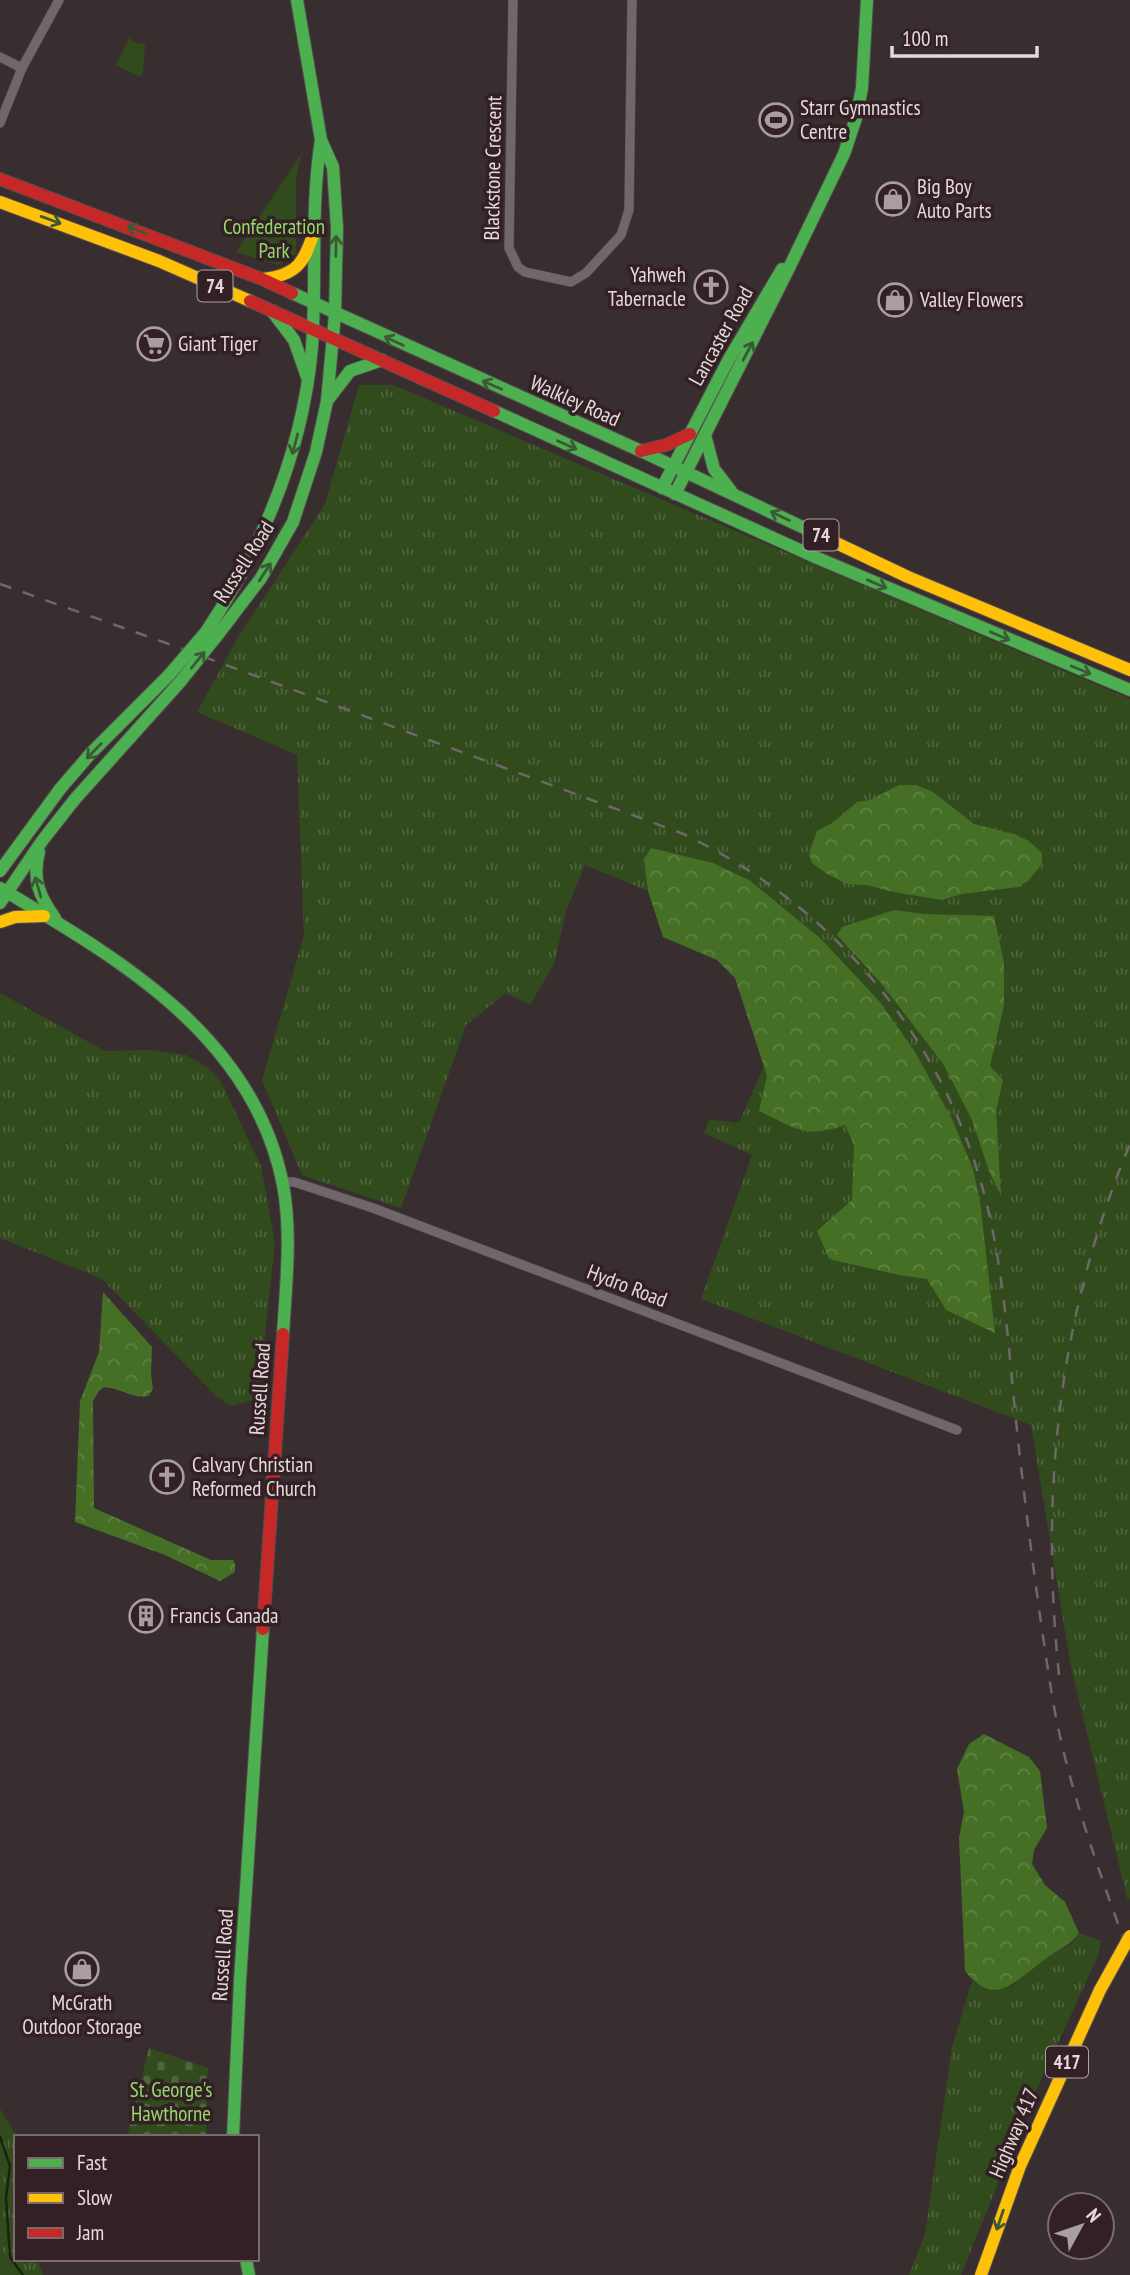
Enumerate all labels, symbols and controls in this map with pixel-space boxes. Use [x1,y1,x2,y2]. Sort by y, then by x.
scale bar [892,14,1037,58]
text: 100 m [902,25,948,52]
place label: Starr Gymnastics Centre [800,94,921,145]
street label: Blackstone Crescent [478,95,507,241]
sports icon: Starr Gymnastics Centre [757,101,795,139]
place label: Big Boy Auto Parts [917,173,992,224]
shop icon: Big Boy Auto Parts [874,180,912,218]
park label: Confederation Park [223,213,325,264]
one-way arrow [39,215,61,227]
one-way arrow [126,223,148,236]
one-way arrow [330,234,343,257]
place label: Yahweh Tabernacle [608,261,686,312]
church icon: Yahweh Tabernacle [692,268,730,306]
road number: 74 [198,270,232,302]
street label: Lancaster Road [682,281,759,390]
shop icon: Valley Flowers [876,281,914,319]
place label: Valley Flowers [919,286,1023,313]
supermarket icon: Giant Tiger [135,325,173,363]
place label: Giant Tiger [178,330,258,357]
one-way arrow [384,333,405,347]
one-way arrow [741,341,755,362]
street label: Walkley Road [526,369,624,432]
one-way arrow [482,378,503,391]
one-way arrow [288,432,301,455]
one-way arrow [556,439,577,452]
one-way arrow [770,509,791,522]
street label: Russell Road [207,516,280,608]
road number: 74 [804,520,838,550]
one-way arrow [258,563,272,582]
one-way arrow [866,578,888,591]
one-way arrow [988,630,1010,643]
one-way arrow [191,651,206,669]
one-way arrow [1070,664,1091,677]
one-way arrow [85,742,102,759]
one-way arrow [31,877,44,899]
street label: Hydro Road [583,1258,671,1313]
street label: Russell Road [243,1342,276,1436]
place label: Calvary Christian Reformed Church [192,1451,316,1502]
church icon: Calvary Christian Reformed Church [148,1458,186,1496]
building icon: Francis Canada [127,1597,165,1635]
place label: Francis Canada [170,1602,279,1629]
street label: Russell Road [206,1908,239,2002]
shop icon: McGrath Outdoor Storage [63,1950,101,1988]
place label: McGrath Outdoor Storage [22,1989,142,2040]
road number: 417 [1046,2046,1088,2078]
park label: St. George's Hawthorne [130,2076,212,2127]
street label: Highway 417 [983,2084,1045,2182]
legend [14,2135,259,2261]
text: Fast [77,2149,107,2176]
text: Slow [77,2184,113,2211]
north arrow [1046,2191,1116,2261]
text: N [1082,2203,1107,2227]
one-way arrow [993,2209,1005,2231]
text: Jam [76,2219,104,2246]

